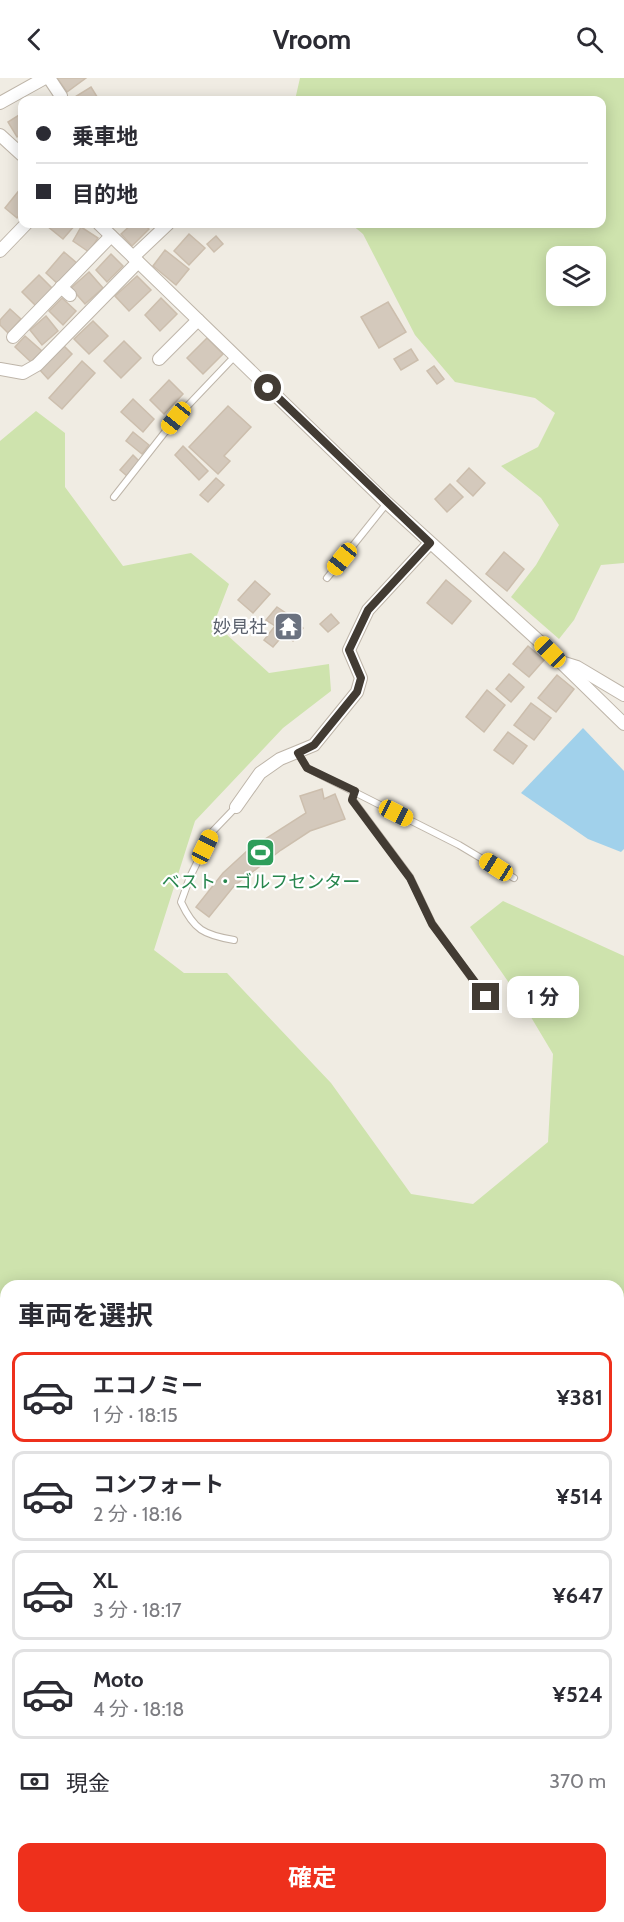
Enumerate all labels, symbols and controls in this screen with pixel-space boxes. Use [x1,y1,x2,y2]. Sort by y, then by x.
icon: back [18,23,51,56]
text: Vroom [273,23,351,56]
icon: search [573,23,606,56]
text: 乗車地 [72,123,138,150]
text: 目的地 [72,181,138,208]
map controls [546,246,606,306]
button: layers [546,246,606,306]
route start [254,374,281,401]
car [158,398,194,438]
car [324,539,360,579]
temple icon: 妙見社 [272,611,304,643]
place label: 妙見社 [213,616,267,638]
car [531,633,569,671]
car [376,797,416,829]
car [189,827,221,867]
sports icon: ベスト・ゴルフセンター [245,837,277,869]
car [476,850,516,884]
place label: ベスト・ゴルフセンター [162,871,360,893]
callout: 1 分 [507,976,579,1018]
route end [472,983,499,1010]
text: 1 分 [527,985,559,1009]
text: 車両を選択 [18,1299,153,1332]
icon: car [21,1370,75,1424]
text: エコノミー [93,1372,203,1399]
text: ¥381 [556,1384,603,1411]
text: 1 分 · 18:15 [93,1403,178,1427]
icon: car [21,1469,75,1523]
text: コンフォート [93,1471,224,1498]
text: ¥514 [556,1483,603,1510]
text: 2 分 · 18:16 [93,1502,182,1526]
text: XL [93,1567,118,1594]
icon: car [21,1568,75,1622]
text: ¥647 [552,1582,603,1609]
text: 3 分 · 18:17 [93,1598,181,1622]
text: Moto [93,1666,144,1693]
icon: car [21,1667,75,1721]
text: ¥524 [553,1681,603,1708]
text: 4 分 · 18:18 [93,1697,184,1721]
icon: cash [18,1765,51,1798]
text: 370 m [549,1769,606,1793]
text: 現金 [66,1770,110,1797]
button: 確定 [18,1843,606,1912]

